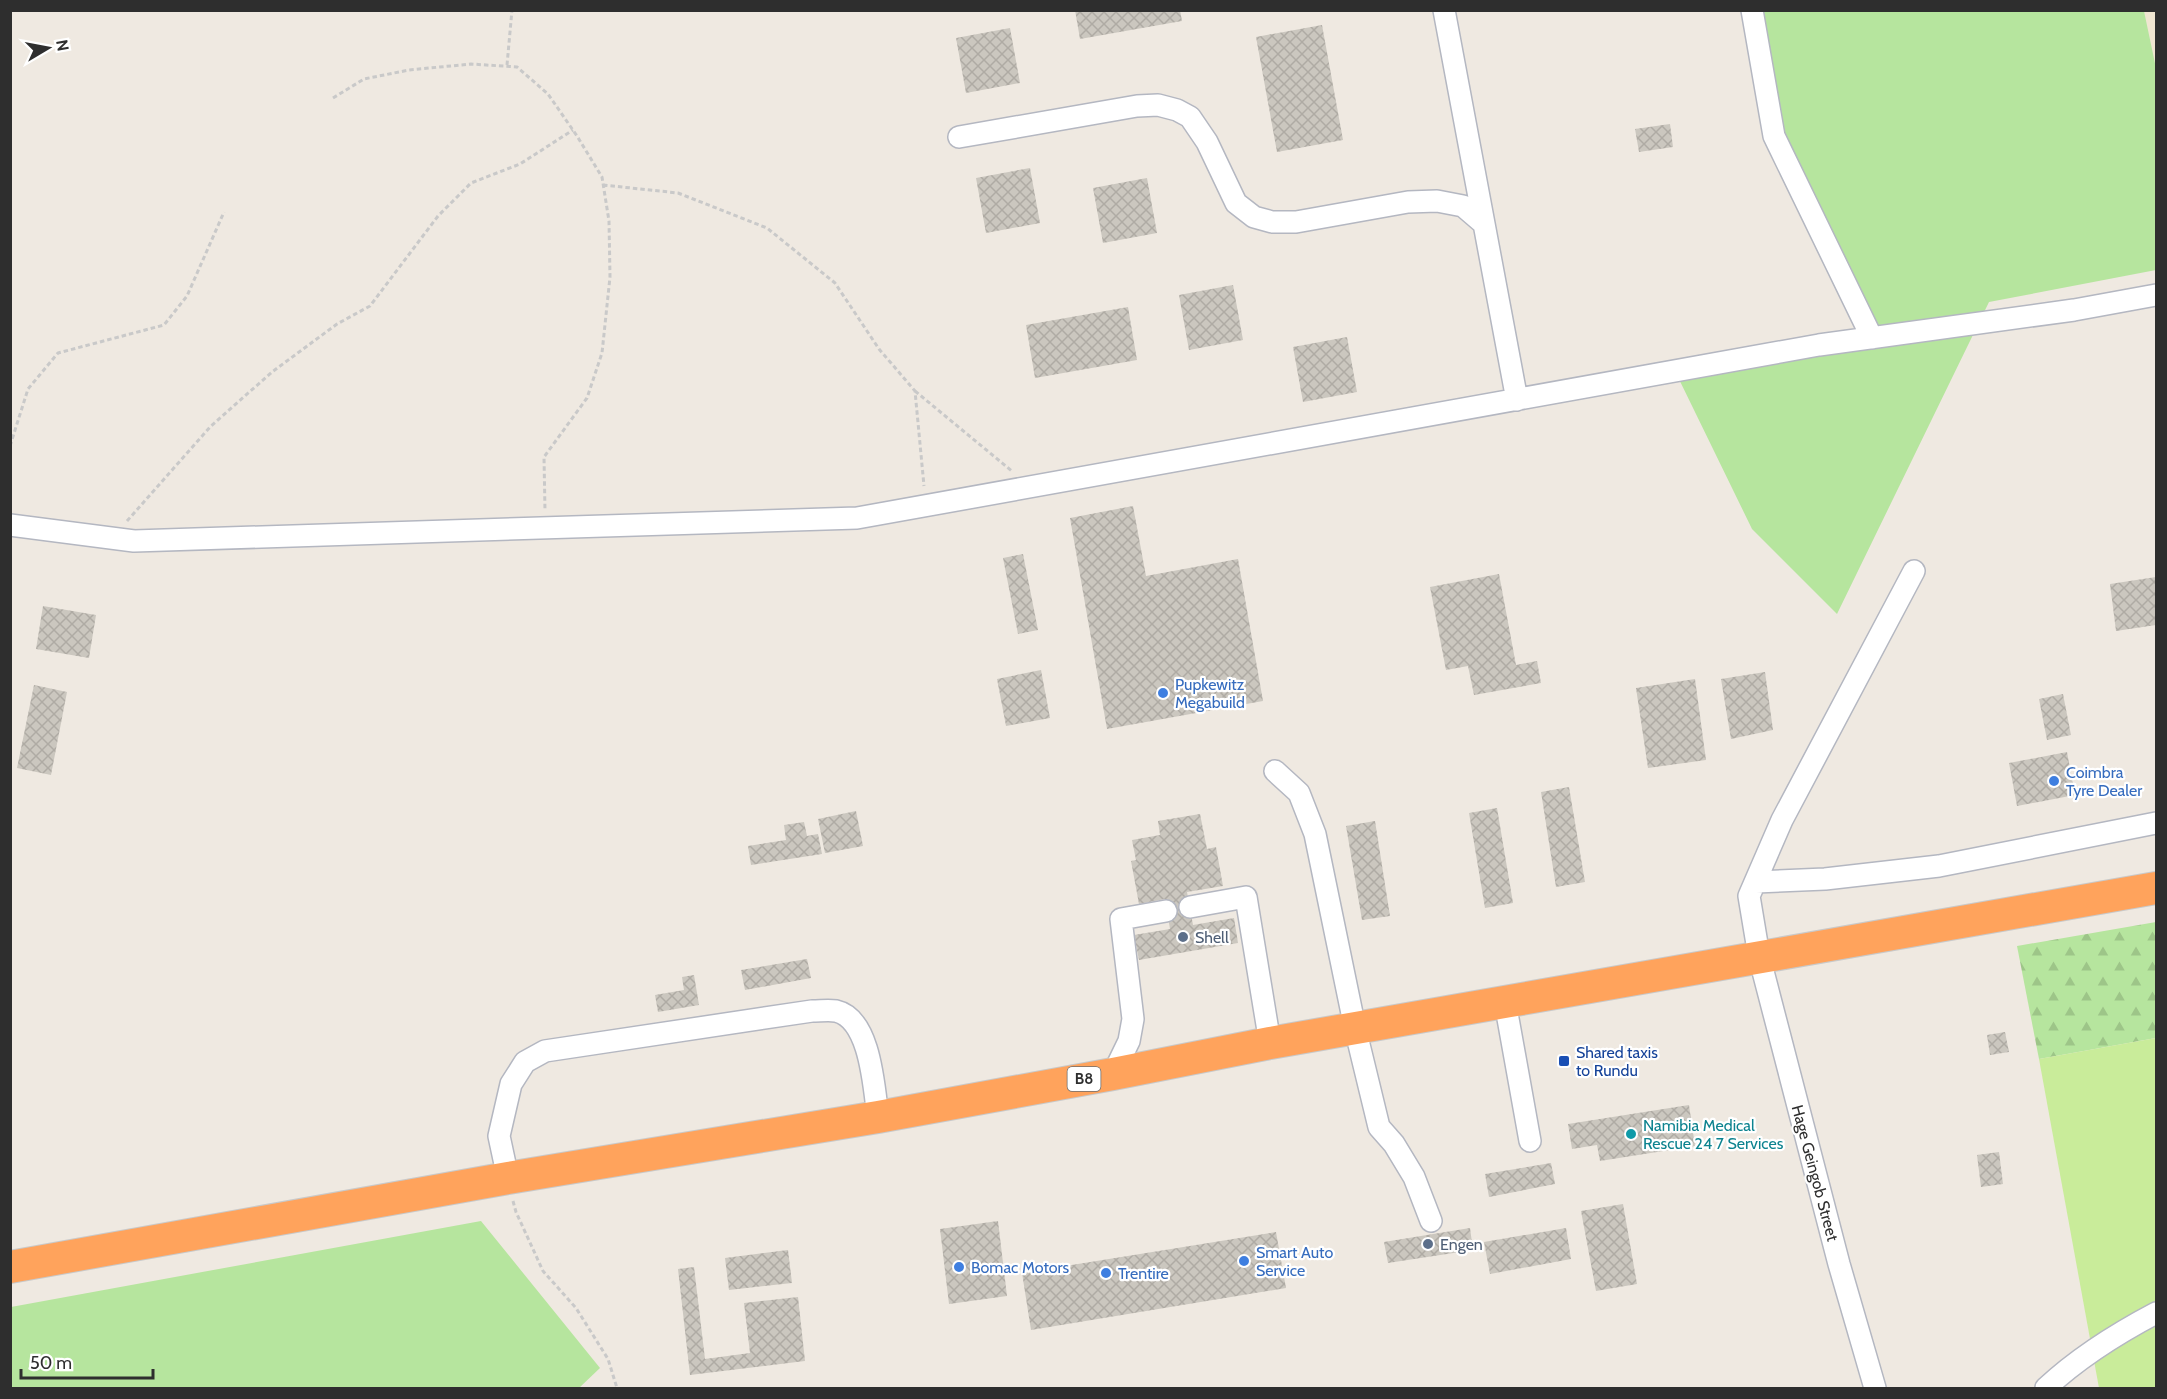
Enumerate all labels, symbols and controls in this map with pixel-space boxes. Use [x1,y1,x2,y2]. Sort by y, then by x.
north arrow [18,18,78,78]
text: N [52,38,73,53]
place label: Pupkewitz Megabuild [1175,675,1245,712]
marker: Pupkewitz Megabuild [1156,686,1170,700]
place label: Coimbra Tyre Dealer [2066,763,2143,800]
marker: Coimbra Tyre Dealer [2047,774,2061,788]
place label: Shell [1195,928,1229,947]
marker: Shell [1176,930,1190,944]
place label: Shared taxis to Rundu [1576,1043,1658,1080]
marker: Shared taxis to Rundu [1557,1054,1571,1068]
road number: B8 [1068,1067,1100,1091]
street label: Hage Geingob Street [1788,1103,1842,1244]
place label: Namibia Medical Rescue 24 7 Services [1643,1116,1784,1153]
marker: Namibia Medical Rescue 24 7 Services [1624,1127,1638,1141]
place label: Engen [1440,1235,1483,1254]
marker: Engen [1421,1237,1435,1251]
place label: Smart Auto Service [1256,1243,1333,1280]
marker: Smart Auto Service [1237,1254,1251,1268]
place label: Bomac Motors [971,1258,1070,1277]
marker: Bomac Motors [952,1260,966,1274]
place label: Trentire [1118,1264,1169,1283]
marker: Trentire [1099,1266,1113,1280]
scale bar [21,1342,153,1380]
text: 50 m [30,1352,72,1374]

